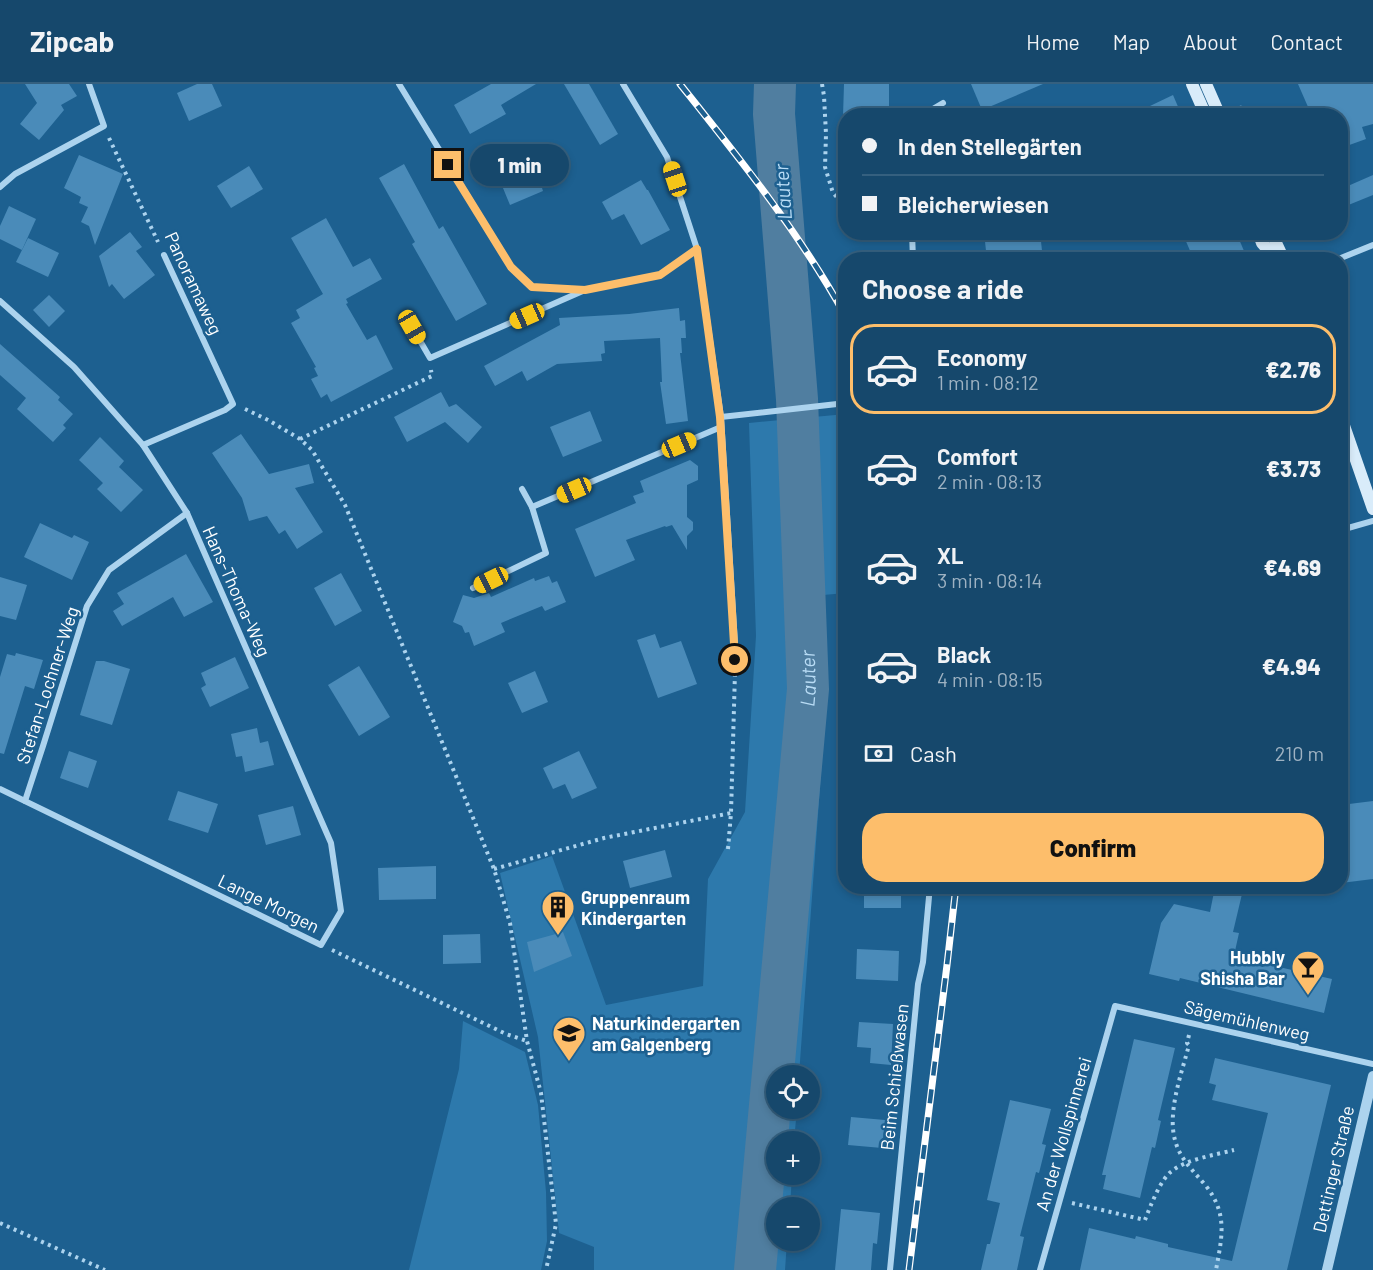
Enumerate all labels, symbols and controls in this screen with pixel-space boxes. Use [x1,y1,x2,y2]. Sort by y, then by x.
text: Zipcab [30,24,114,58]
text: Home [1026,29,1080,54]
text: Map [1113,29,1150,54]
text: About [1183,29,1238,54]
text: Contact [1271,29,1343,54]
text: In den Stellegärten [898,133,1082,159]
callout: 1 min [469,144,568,186]
route end [434,151,461,178]
text: 1 min [498,153,541,177]
car [661,159,689,199]
water label: Lauter [768,162,796,221]
text: Bleicherwiesen [898,191,1049,217]
street label: Panoramaweg [161,228,227,338]
text: Choose a ride [862,272,1024,304]
car [507,300,547,332]
car [395,307,429,347]
icon: car [865,342,919,396]
text: Economy [937,344,1027,370]
text: €2.76 [1266,356,1321,382]
text: 1 min · 08:12 [937,370,1039,394]
car [659,430,699,460]
icon: car [865,441,919,495]
text: Comfort [937,443,1018,469]
text: €3.73 [1266,455,1321,481]
text: 2 min · 08:13 [937,469,1042,493]
car [554,475,594,505]
street label: Hans-Thoma-Weg [198,522,276,660]
icon: car [865,540,919,594]
text: XL [937,542,963,568]
text: €4.69 [1264,554,1321,580]
car [471,564,511,596]
text: 3 min · 08:14 [937,568,1042,592]
street label: Stefan-Lochner-Weg [11,604,83,766]
icon: car [865,639,919,693]
text: Black [937,641,991,667]
route start [721,646,748,673]
water label: Lauter [794,649,820,708]
text: €4.94 [1262,653,1321,679]
text: 4 min · 08:15 [937,667,1042,691]
icon: cash [862,737,895,770]
text: Cash [910,740,957,766]
text: 210 m [1275,741,1324,765]
button: Confirm [862,813,1324,882]
street label: Lange Morgen [215,869,323,937]
place label: Gruppenraum Kindergarten [581,886,690,929]
building icon: Gruppenraum Kindergarten [540,889,576,936]
place label: Hubbly Shisha Bar [1200,946,1285,989]
bar icon: Hubbly Shisha Bar [1290,949,1326,996]
street label: Sägemühlenweg [1182,995,1312,1045]
street label: Beim Schießwasen [875,1002,913,1152]
place label: Naturkindergarten am Galgenberg [592,1012,740,1055]
school or university icon: Naturkindergarten am Galgenberg [551,1015,587,1062]
street label: An der Wollspinnerei [1030,1054,1096,1214]
map controls [766,1065,820,1251]
button: locate [766,1065,820,1119]
street label: Dettinger Straße [1308,1103,1358,1235]
button: + [766,1131,820,1185]
button: − [766,1197,820,1251]

